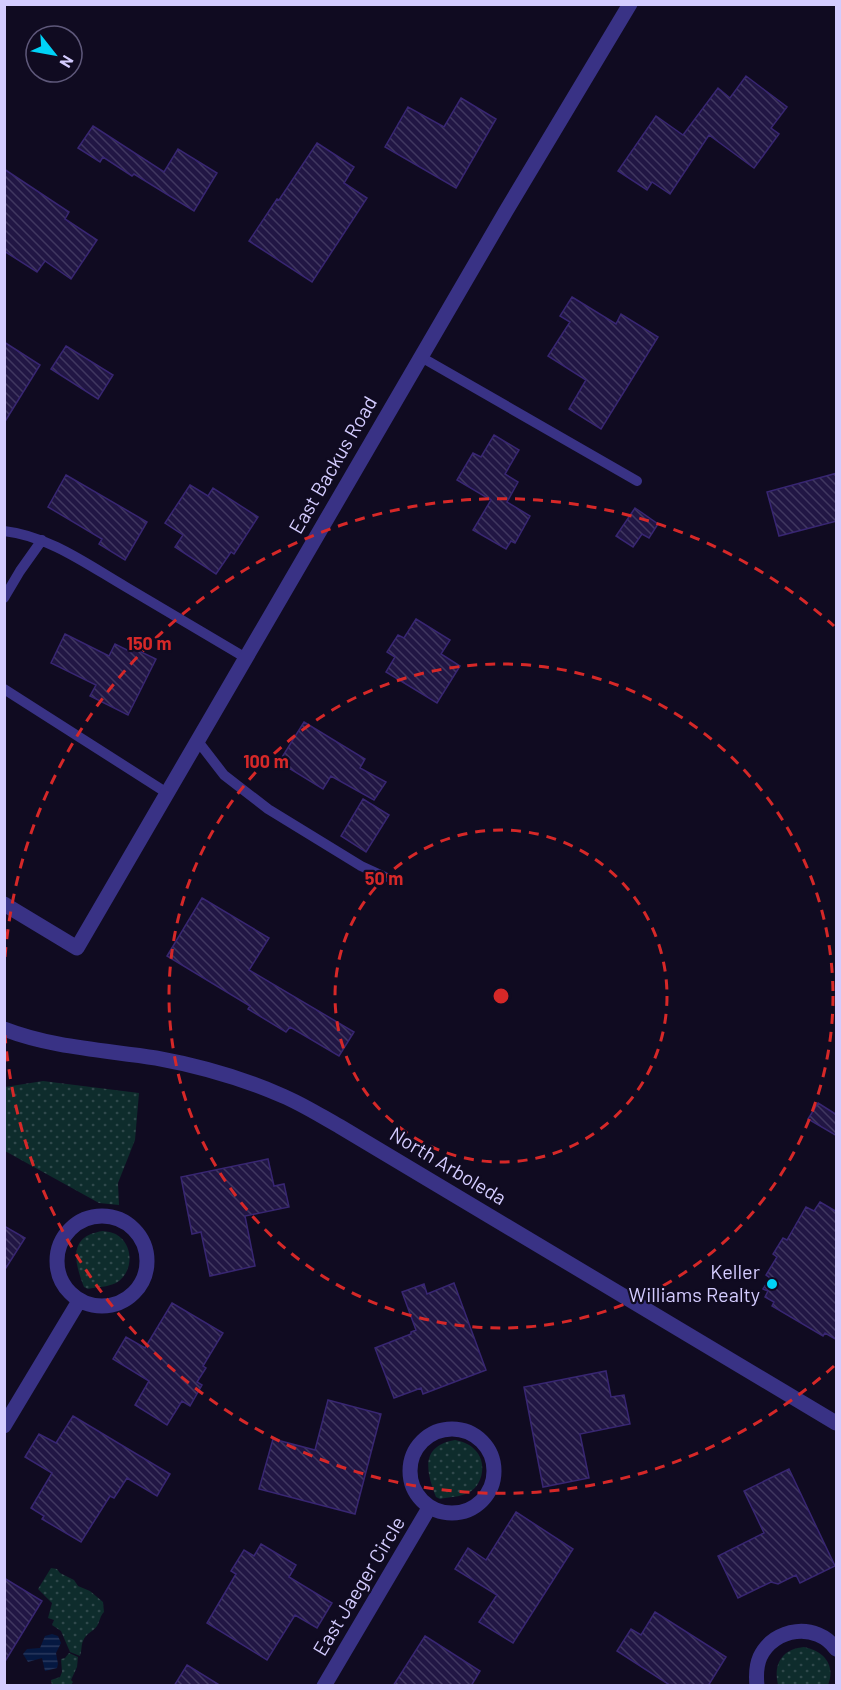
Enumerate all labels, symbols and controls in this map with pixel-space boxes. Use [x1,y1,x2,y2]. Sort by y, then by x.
north arrow [24,24,84,84]
text: N [56,53,78,71]
street label: East Backus Road [283,391,381,538]
text: 150 m [127,632,171,654]
text: 100 m [243,750,289,772]
text: 50 m [365,867,403,889]
centre of rings [491,986,511,1006]
street label: North Arboleda [386,1121,511,1209]
place label: Keller Williams Realty [629,1259,760,1306]
marker: Keller Williams Realty [765,1277,779,1291]
street label: East Jaeger Circle [307,1511,409,1660]

